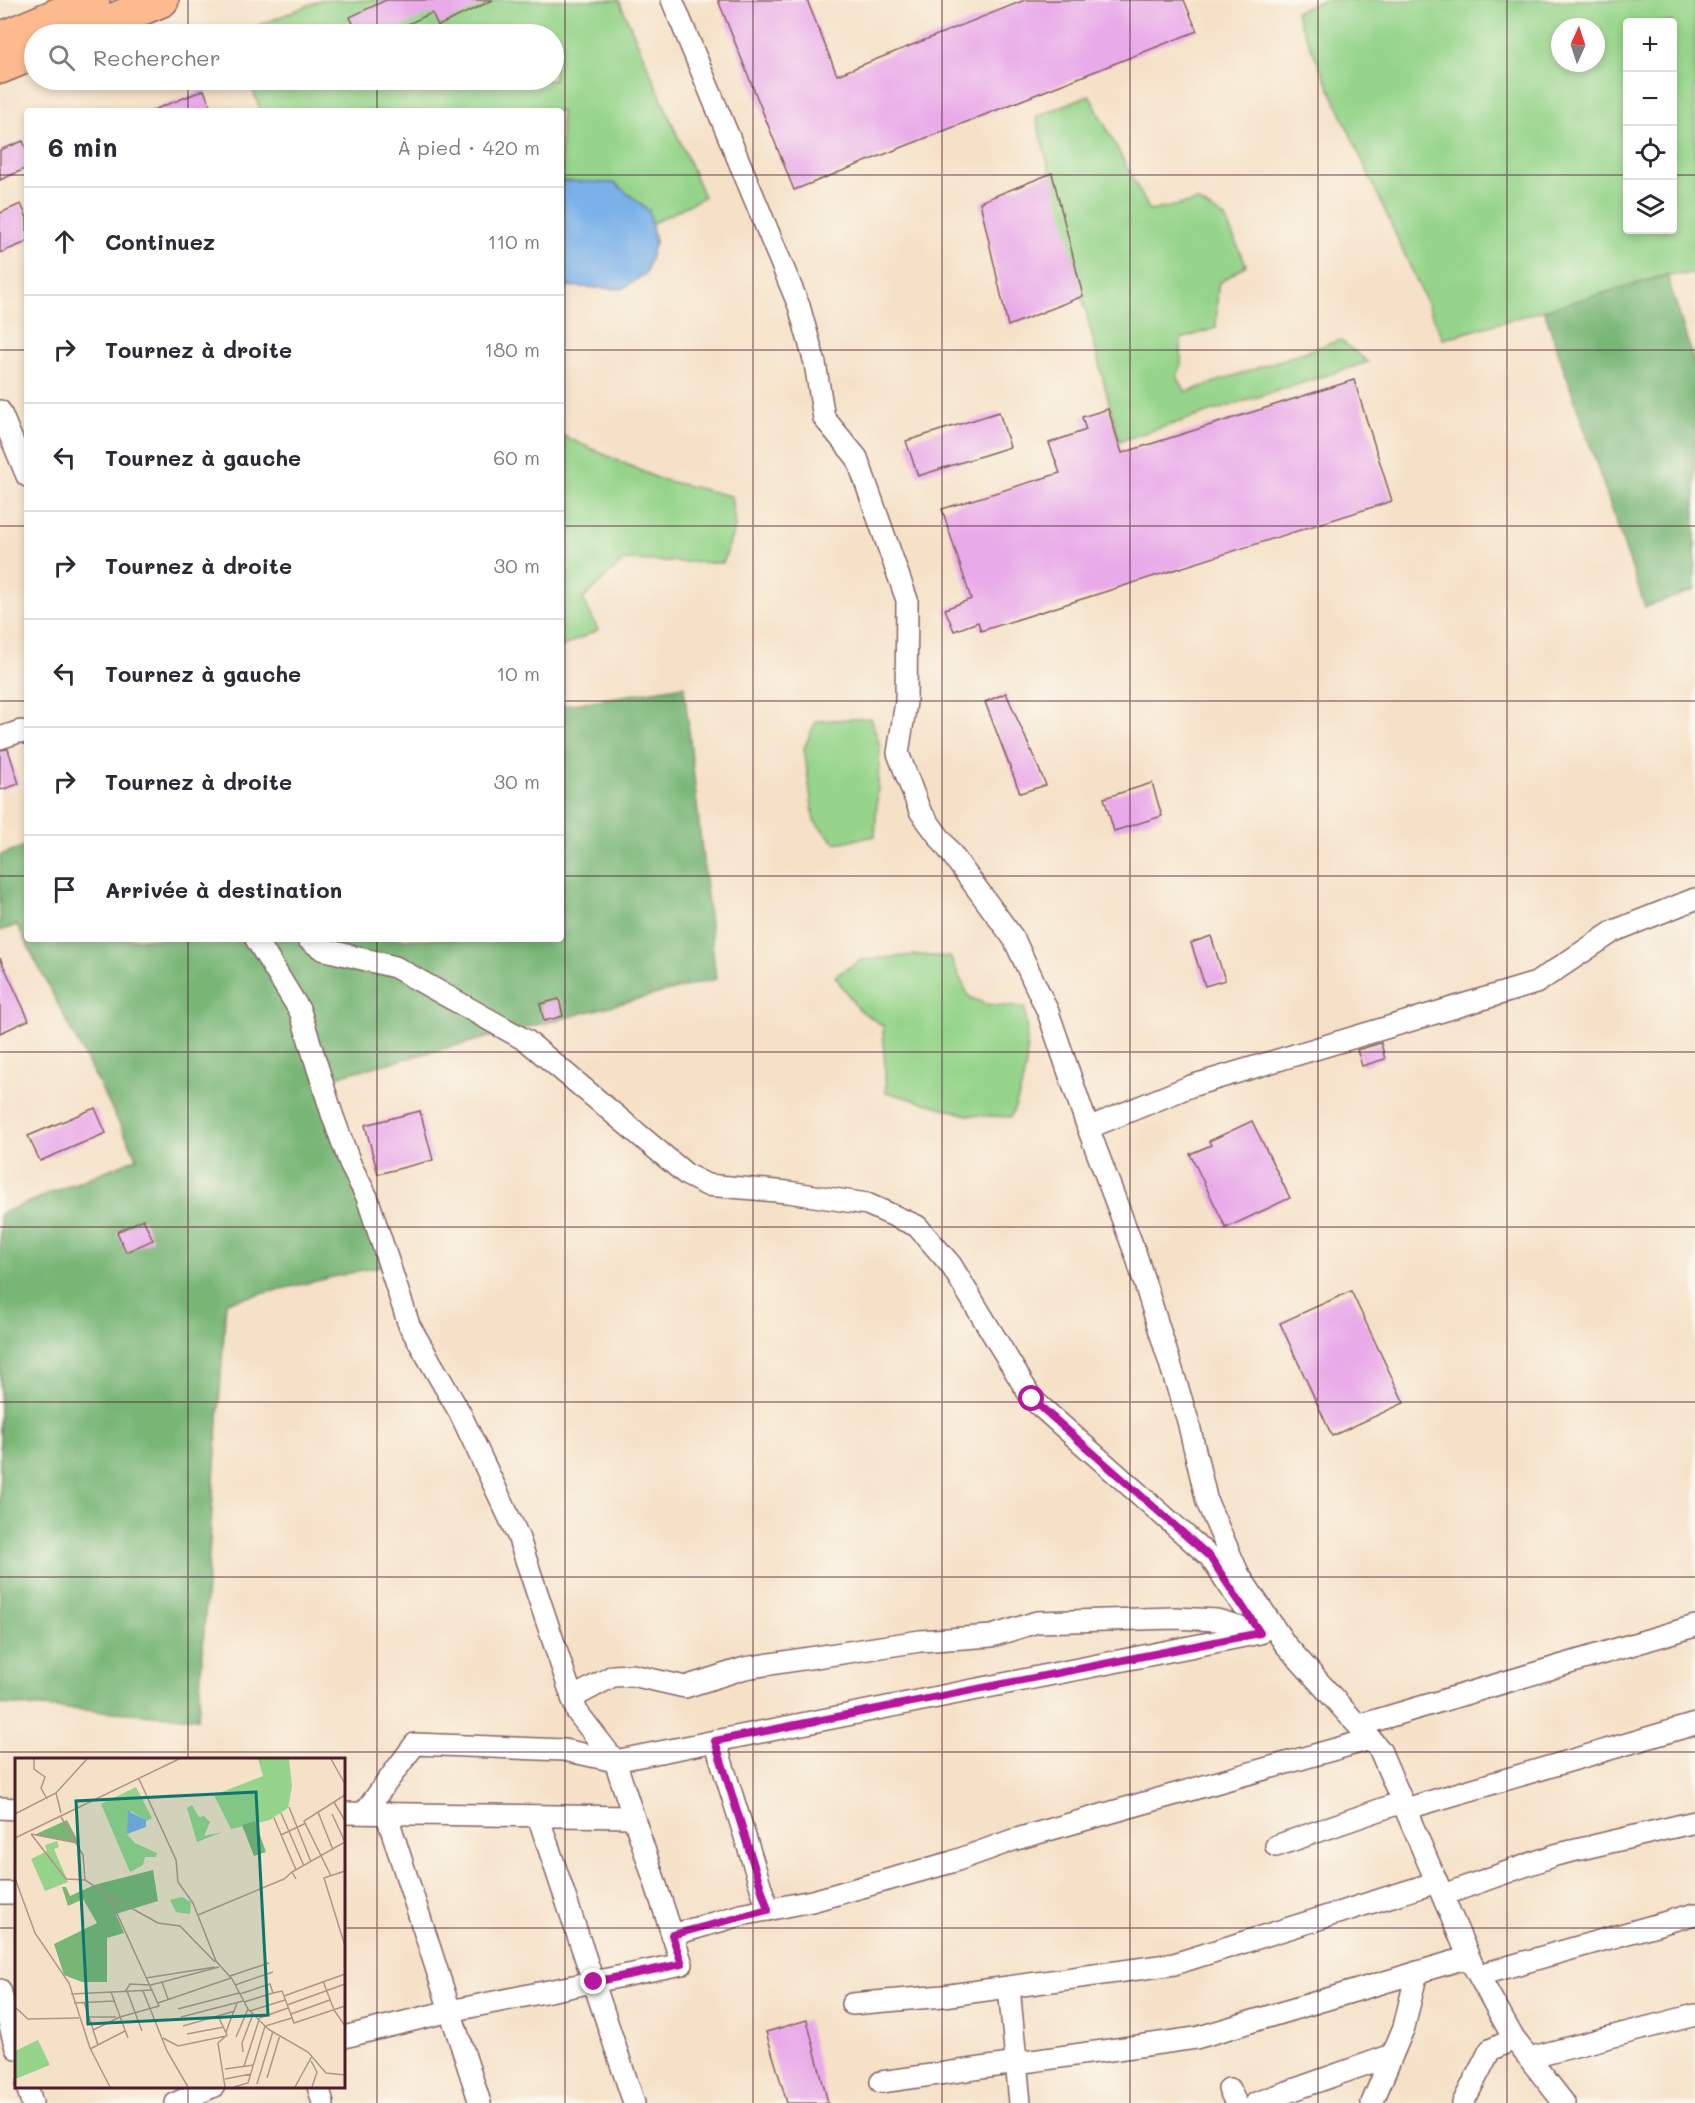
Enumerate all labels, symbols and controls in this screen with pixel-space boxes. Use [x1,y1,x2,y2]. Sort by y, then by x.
north arrow [1551,18,1605,72]
map controls [1623,18,1677,234]
button: + [1623,18,1677,72]
search box [24,24,564,90]
icon: search [45,41,78,74]
text: Rechercher [93,43,221,72]
button: − [1623,72,1677,126]
button: locate [1623,126,1677,180]
text: 6 min [48,130,117,164]
text: À pied · 420 m [397,134,540,160]
button: layers [1623,180,1677,234]
icon: ahead [48,225,81,258]
text: Continuez [105,227,215,256]
text: 110 m [487,228,540,254]
icon: right [48,333,81,366]
text: Tournez à droite [105,335,292,364]
text: 180 m [484,336,540,362]
icon: left [48,441,81,474]
text: Tournez à gauche [105,443,301,472]
text: 60 m [493,444,540,470]
icon: right [48,549,81,582]
text: Tournez à droite [105,551,292,580]
text: 30 m [494,552,540,578]
icon: left [48,657,81,690]
text: Tournez à gauche [105,659,301,688]
text: 10 m [496,660,540,686]
icon: right [48,765,81,798]
text: Tournez à droite [105,767,292,796]
text: 30 m [494,768,540,794]
icon: arrive [48,873,81,906]
text: Arrivée à destination [105,875,342,904]
route start [1018,1385,1044,1411]
inset map [15,1758,345,2088]
route end [580,1968,606,1994]

